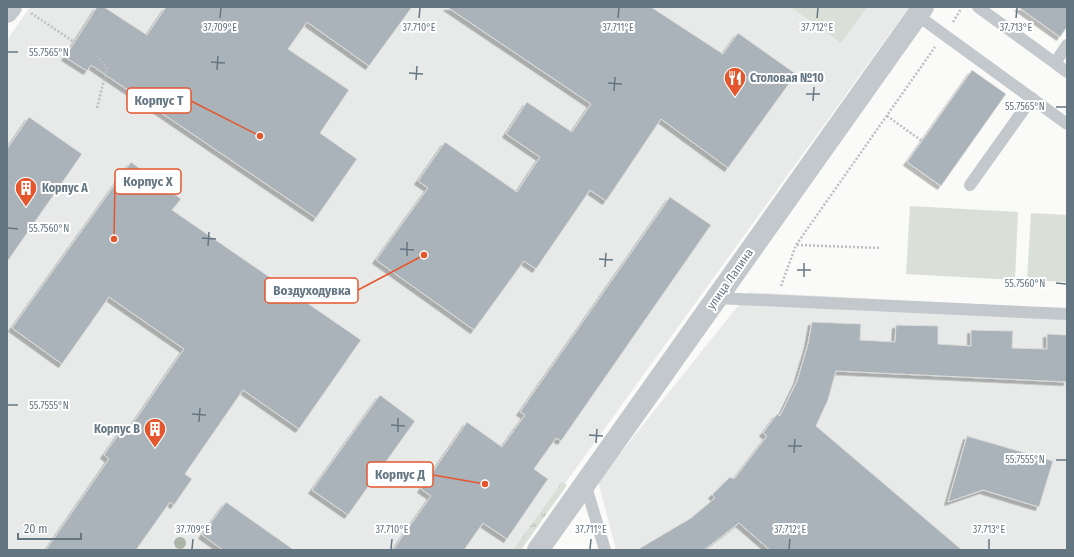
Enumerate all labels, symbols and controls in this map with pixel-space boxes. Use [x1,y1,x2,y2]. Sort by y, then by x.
text: 37.709°E [203,22,237,34]
text: 37.710°E [402,22,436,34]
text: 37.711°E [602,22,634,34]
text: 37.712°E [801,22,833,34]
text: 37.713°E [1000,22,1032,34]
text: 55.7565°N [29,47,69,59]
restaurant icon: Столовая №10 [722,65,748,98]
place label: Столовая №10 [750,71,824,85]
callout: Корпус Т [127,88,191,113]
text: Корпус Т [135,93,184,108]
text: 55.7565°N [1005,101,1045,113]
callout: Корпус Х [115,169,181,194]
text: Корпус Х [123,174,173,189]
building icon: Корпус А [13,175,39,208]
place label: Корпус А [42,181,88,195]
text: 55.7560°N [29,223,69,235]
street label: улица Лапина [704,246,756,312]
callout: Воздуходувка [265,278,358,303]
text: 55.7560°N [1005,278,1045,290]
text: Воздуходувка [273,283,351,298]
text: 55.7555°N [29,400,69,412]
building icon: Корпус В [142,416,168,449]
place label: Корпус В [94,422,140,436]
text: 55.7555°N [1005,454,1045,466]
callout: Корпус Д [367,462,433,487]
text: Корпус Д [375,467,425,482]
scale bar [18,515,81,541]
text: 20 m [24,522,48,536]
text: 37.709°E [176,524,210,536]
text: 37.710°E [375,524,409,536]
text: 37.711°E [575,524,607,536]
text: 37.712°E [774,524,806,536]
text: 37.713°E [973,524,1005,536]

